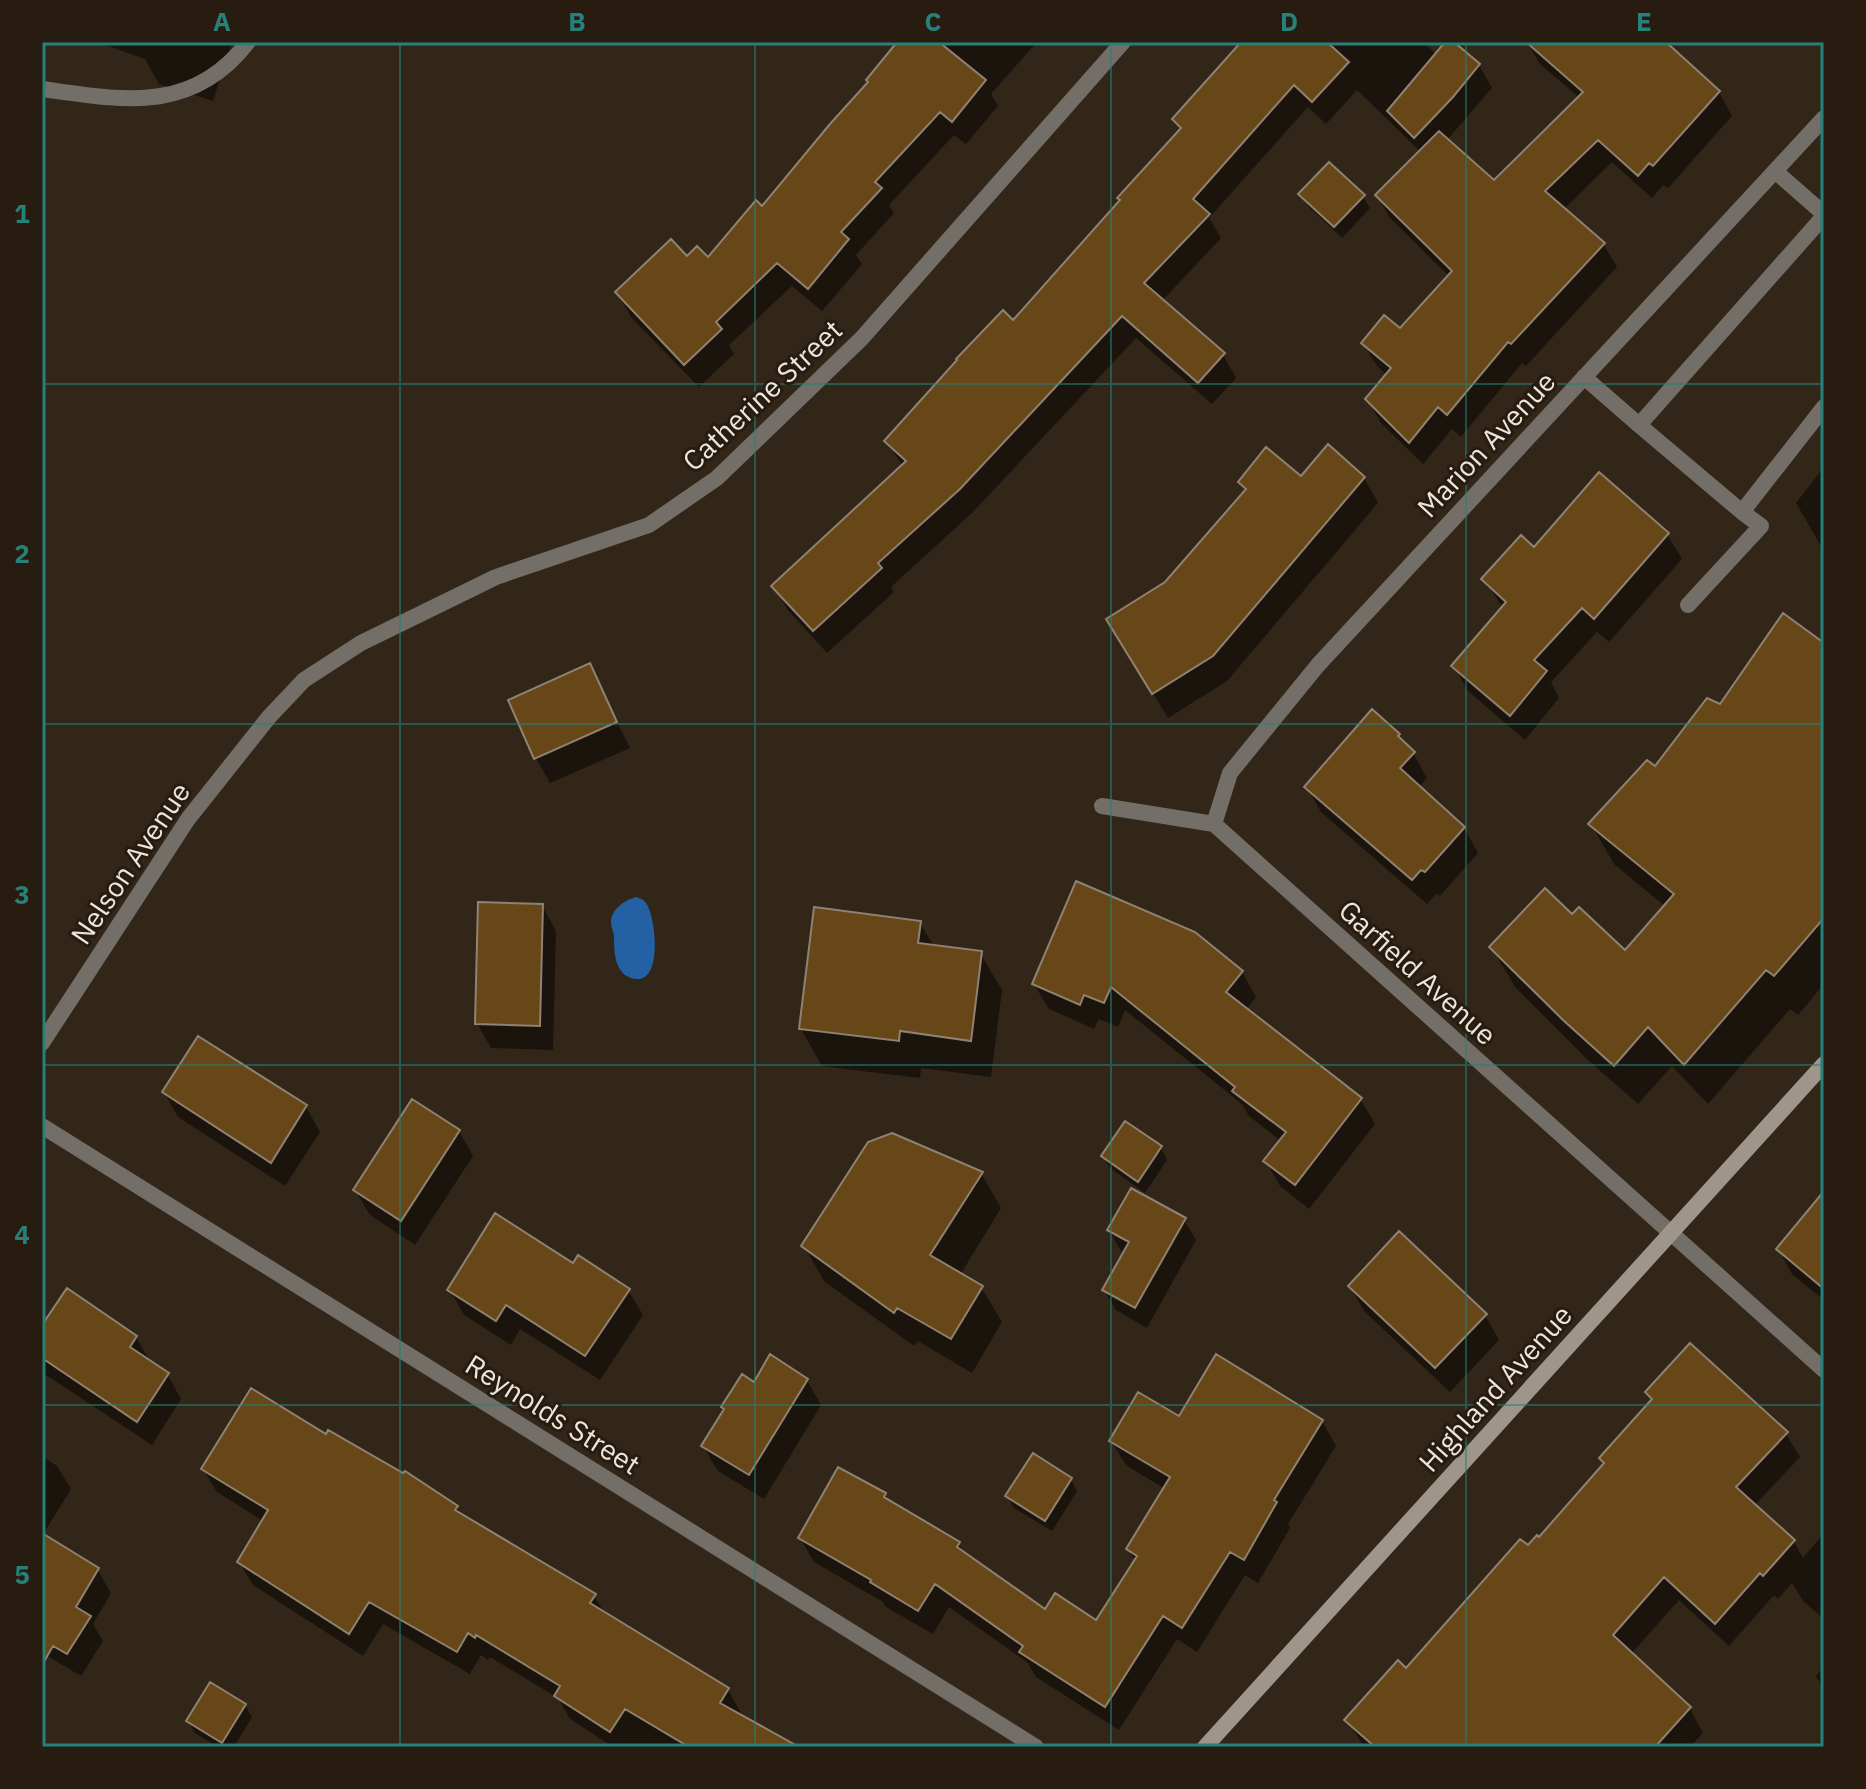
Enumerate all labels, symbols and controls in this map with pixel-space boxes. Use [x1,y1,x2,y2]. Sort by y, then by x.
text: A [213,4,231,38]
text: B [568,4,586,38]
text: C [925,4,942,38]
text: D [1280,4,1298,38]
text: E [1636,4,1652,38]
text: 1 [14,196,30,230]
street label: Catherine Street [674,311,850,479]
street label: Marion Avenue [1409,363,1563,525]
text: 2 [14,536,30,570]
street label: Nelson Avenue [62,775,198,951]
text: 3 [14,877,30,911]
street label: Garfield Avenue [1331,891,1505,1053]
text: 4 [14,1217,30,1251]
street label: Highland Avenue [1410,1297,1580,1479]
street label: Reynolds Street [459,1346,647,1482]
text: 5 [14,1557,30,1591]

